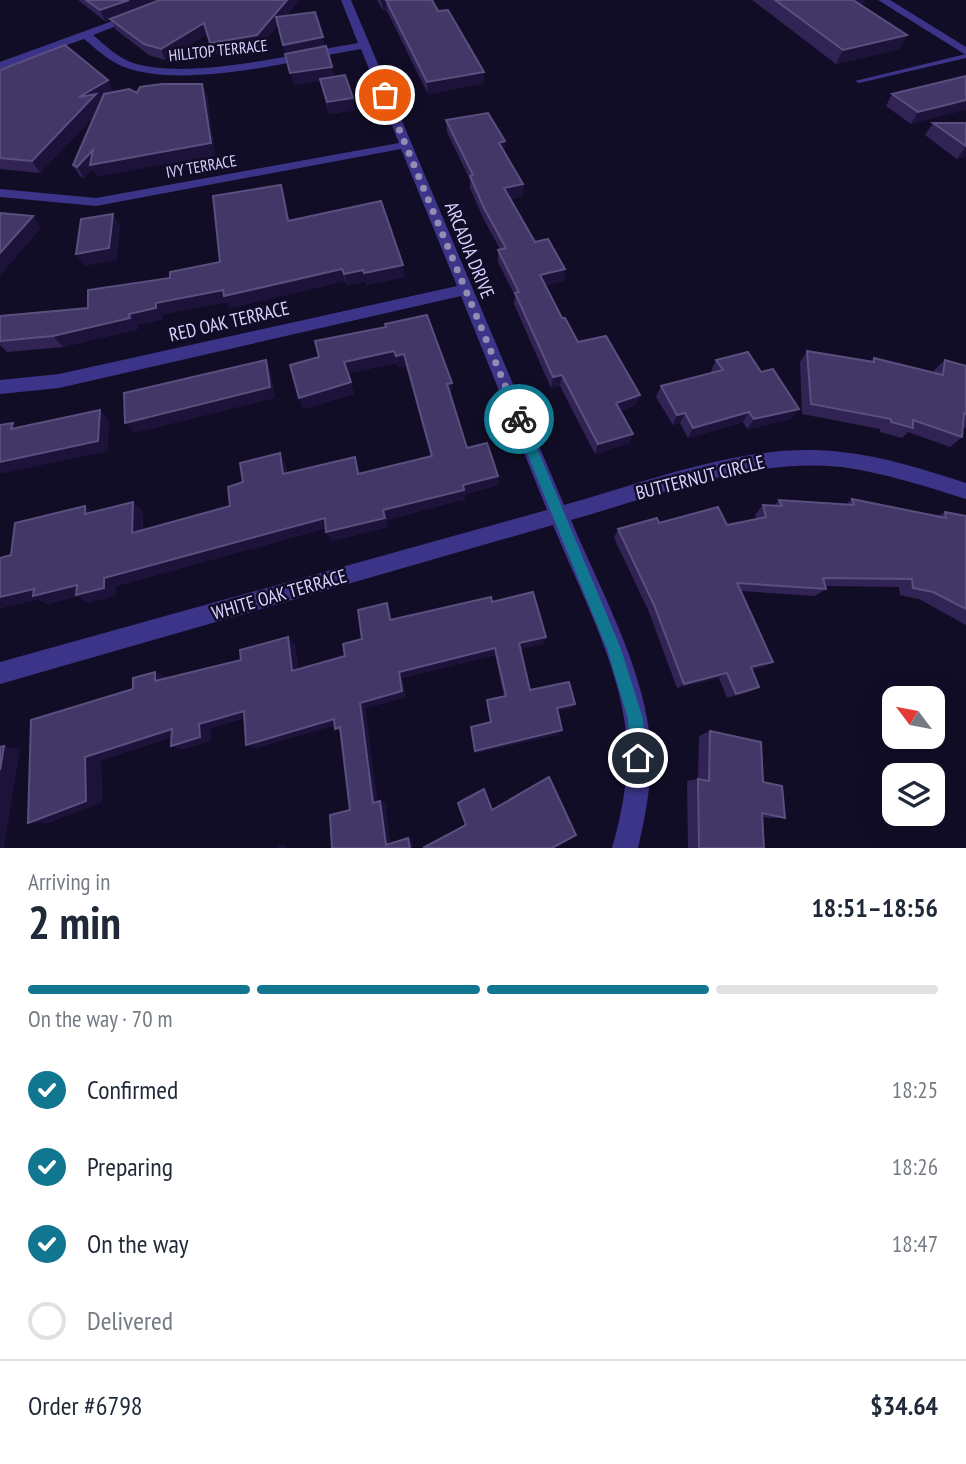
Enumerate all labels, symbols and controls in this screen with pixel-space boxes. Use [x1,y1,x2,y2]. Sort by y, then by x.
street label: HILLTOP TERRACE [168,35,269,65]
pin [355,65,415,125]
icon: bag [366,76,404,114]
street label: IVY TERRACE [164,150,238,182]
street label: ARCADIA DRIVE [440,198,500,302]
street label: RED OAK TERRACE [167,296,291,346]
courier [484,384,554,454]
icon: bike [500,400,538,438]
street label: BUTTERNUT CIRCLE [633,449,767,505]
street label: WHITE OAK TERRACE [209,563,349,625]
north arrow [882,686,945,749]
map controls [882,686,945,826]
pin [608,728,668,788]
icon: home [619,739,657,777]
button: layers [882,763,945,826]
text: Arriving in [28,867,110,896]
text: 18:51–18:56 [811,891,938,924]
text: 2 min [28,892,121,952]
text: On the way · 70 m [28,1004,172,1033]
icon: check [28,1071,66,1109]
text: Confirmed [87,1073,178,1106]
text: 18:25 [892,1075,938,1104]
icon: check [28,1148,66,1186]
text: Preparing [87,1150,173,1183]
text: 18:26 [892,1152,938,1181]
icon: check [28,1225,66,1263]
text: On the way [87,1227,189,1260]
text: 18:47 [892,1229,938,1258]
text: Delivered [87,1304,173,1337]
text: Order #6798 [28,1389,143,1422]
text: $34.64 [870,1389,938,1422]

